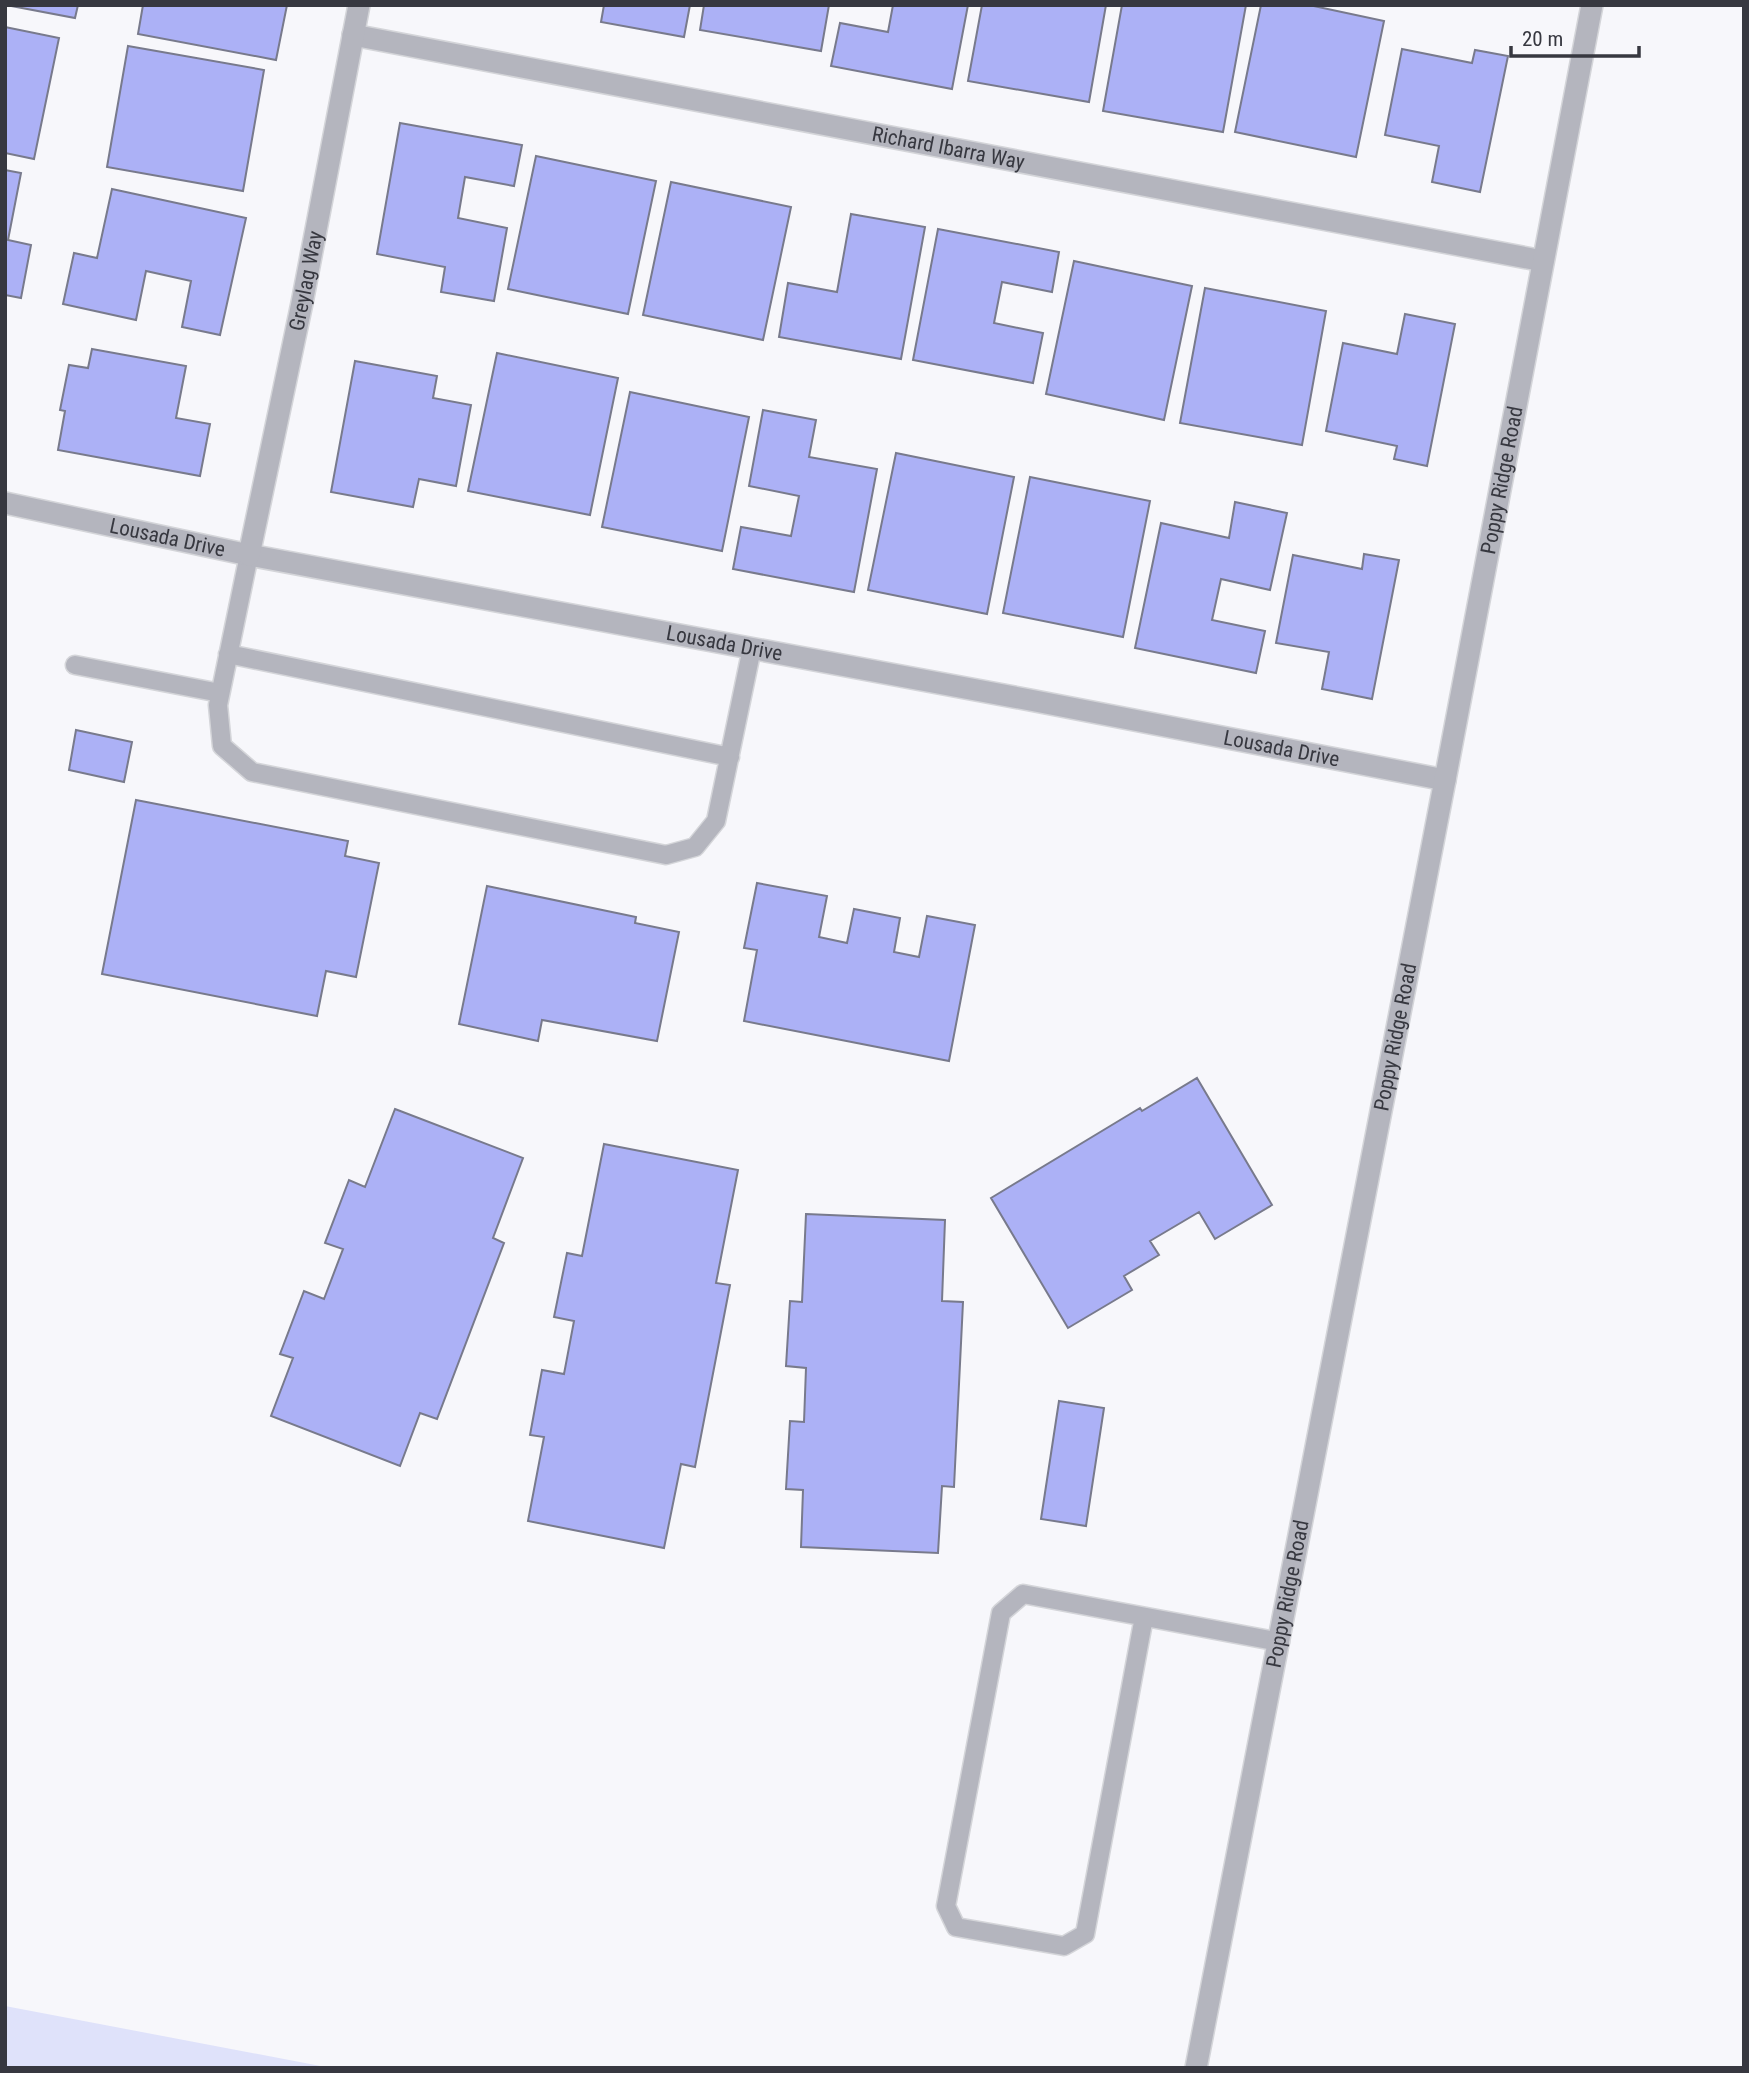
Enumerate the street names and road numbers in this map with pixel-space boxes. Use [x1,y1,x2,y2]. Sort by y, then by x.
street label: Richard Ibarra Way [870,122,1027,174]
street label: Greylag Way [284,229,328,333]
street label: Poppy Ridge Road [1476,404,1528,556]
street label: Lousada Drive [107,514,228,562]
street label: Lousada Drive [664,621,785,666]
street label: Lousada Drive [1222,726,1342,771]
street label: Poppy Ridge Road [1369,961,1421,1113]
street label: Poppy Ridge Road [1262,1518,1314,1670]

